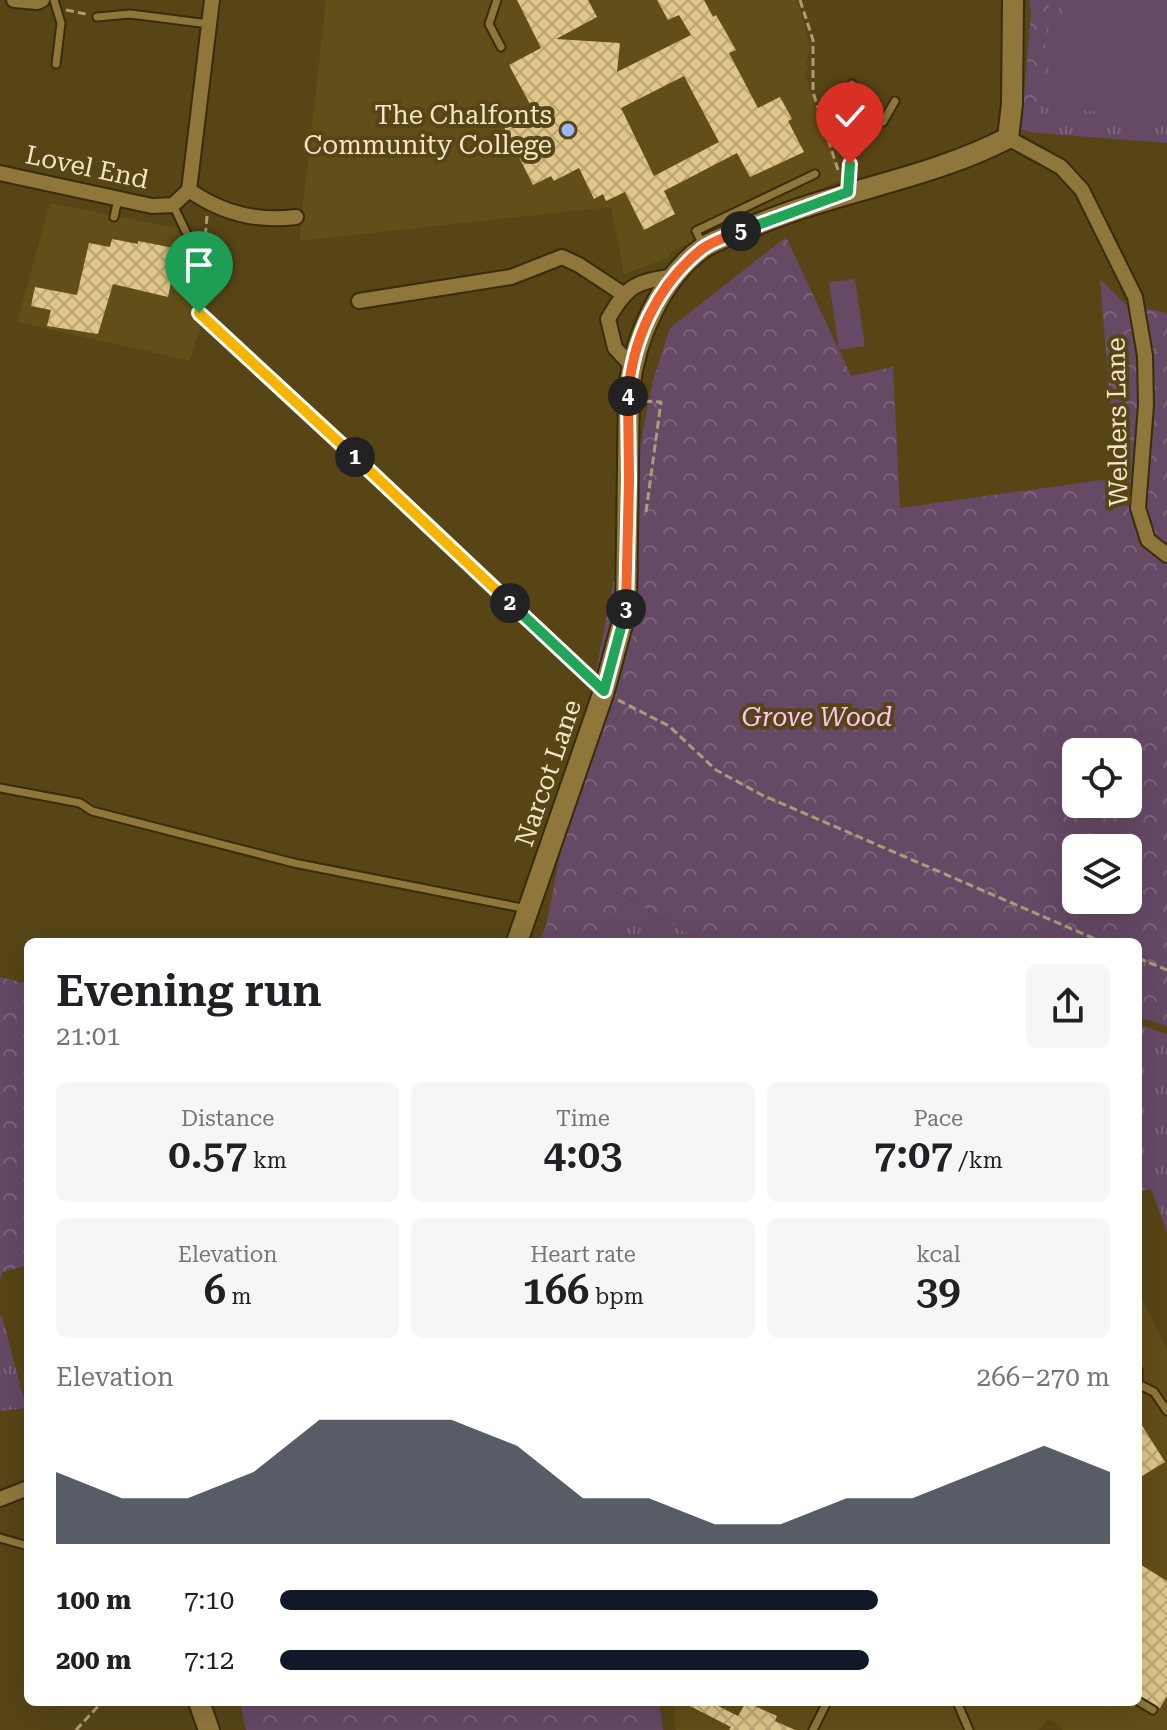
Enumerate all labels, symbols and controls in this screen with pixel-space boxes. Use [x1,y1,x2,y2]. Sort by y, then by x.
pin [816,82,884,164]
icon: check [828,94,872,138]
place label: The Chalfonts Community College [304,100,552,160]
marker: The Chalfonts Community College [559,121,577,139]
street label: Lovel End [23,139,152,195]
pin: 5 [721,211,761,251]
text: 5 [735,218,747,243]
pin [165,231,233,313]
icon: arrive [177,243,221,287]
street label: Welders Lane [1101,337,1133,507]
pin: 4 [608,376,648,416]
text: 4 [622,383,634,408]
pin: 1 [335,437,375,477]
text: 1 [349,444,361,469]
pin: 2 [490,583,530,623]
pin: 3 [606,589,646,629]
text: 2 [504,590,516,615]
text: 3 [620,596,632,621]
street label: Narcot Lane [509,696,587,850]
park label: Grove Wood [742,702,892,732]
map controls [1062,738,1142,914]
button: locate [1062,738,1142,818]
button: layers [1062,834,1142,914]
button: share [1026,964,1110,1048]
text: Evening run [56,965,322,1017]
text: 21:01 [56,1021,121,1051]
text: Distance [181,1106,274,1131]
text: Time [556,1106,610,1131]
text: Pace [914,1106,963,1131]
text: 0.57 [168,1131,247,1178]
text: 4:03 [543,1131,622,1178]
text: 7:07 [874,1131,953,1178]
text: km [247,1148,287,1173]
text: /km [953,1148,1003,1173]
text: Elevation [178,1242,278,1267]
text: Heart rate [530,1242,636,1267]
text: kcal [916,1242,960,1267]
text: 6 [204,1267,226,1314]
text: 166 [522,1267,589,1314]
text: 39 [916,1267,961,1314]
text: m [226,1284,252,1309]
text: bpm [589,1284,644,1309]
text: Elevation [56,1362,174,1392]
text: 266–270 m [977,1362,1110,1392]
text: 100 m [56,1585,131,1615]
text: 7:10 [184,1585,234,1615]
text: 200 m [56,1645,131,1675]
text: 7:12 [184,1645,234,1675]

